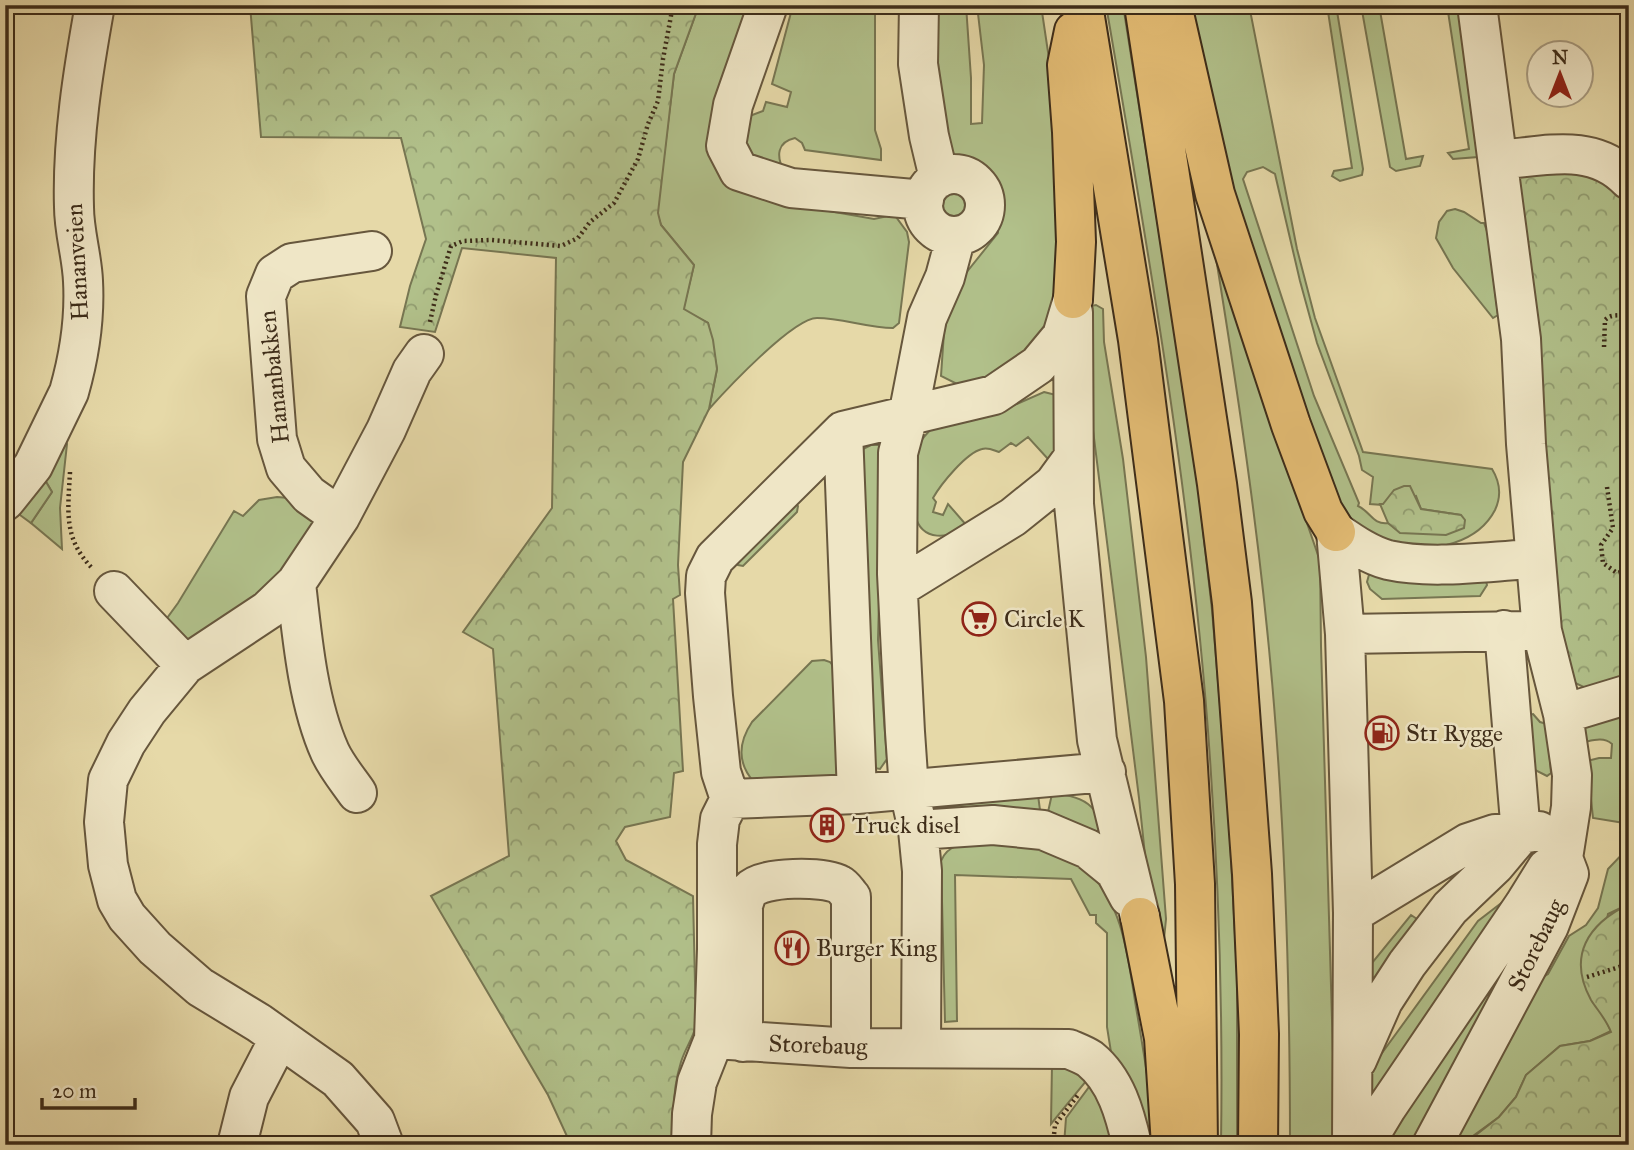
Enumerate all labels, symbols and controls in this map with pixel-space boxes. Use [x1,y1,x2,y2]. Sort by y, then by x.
north arrow [1526,38,1596,108]
text: N [1552,46,1568,69]
street label: Hananveien [59,203,95,321]
street label: Hananbakken [252,309,296,445]
supermarket icon: Circle K [960,600,998,638]
place label: Circle K [1004,604,1086,634]
fuel station icon: St1 Rygge [1363,714,1401,752]
place label: St1 Rygge [1406,718,1503,748]
building icon: Truck disel [808,806,846,844]
place label: Truck disel [852,810,961,840]
street label: Storebaug [1501,893,1572,996]
restaurant icon: Burger King [773,929,811,967]
place label: Burger King [816,933,938,963]
street label: Storebaug [768,1028,869,1062]
scale bar [42,1066,135,1110]
text: 20 m [52,1078,97,1104]

